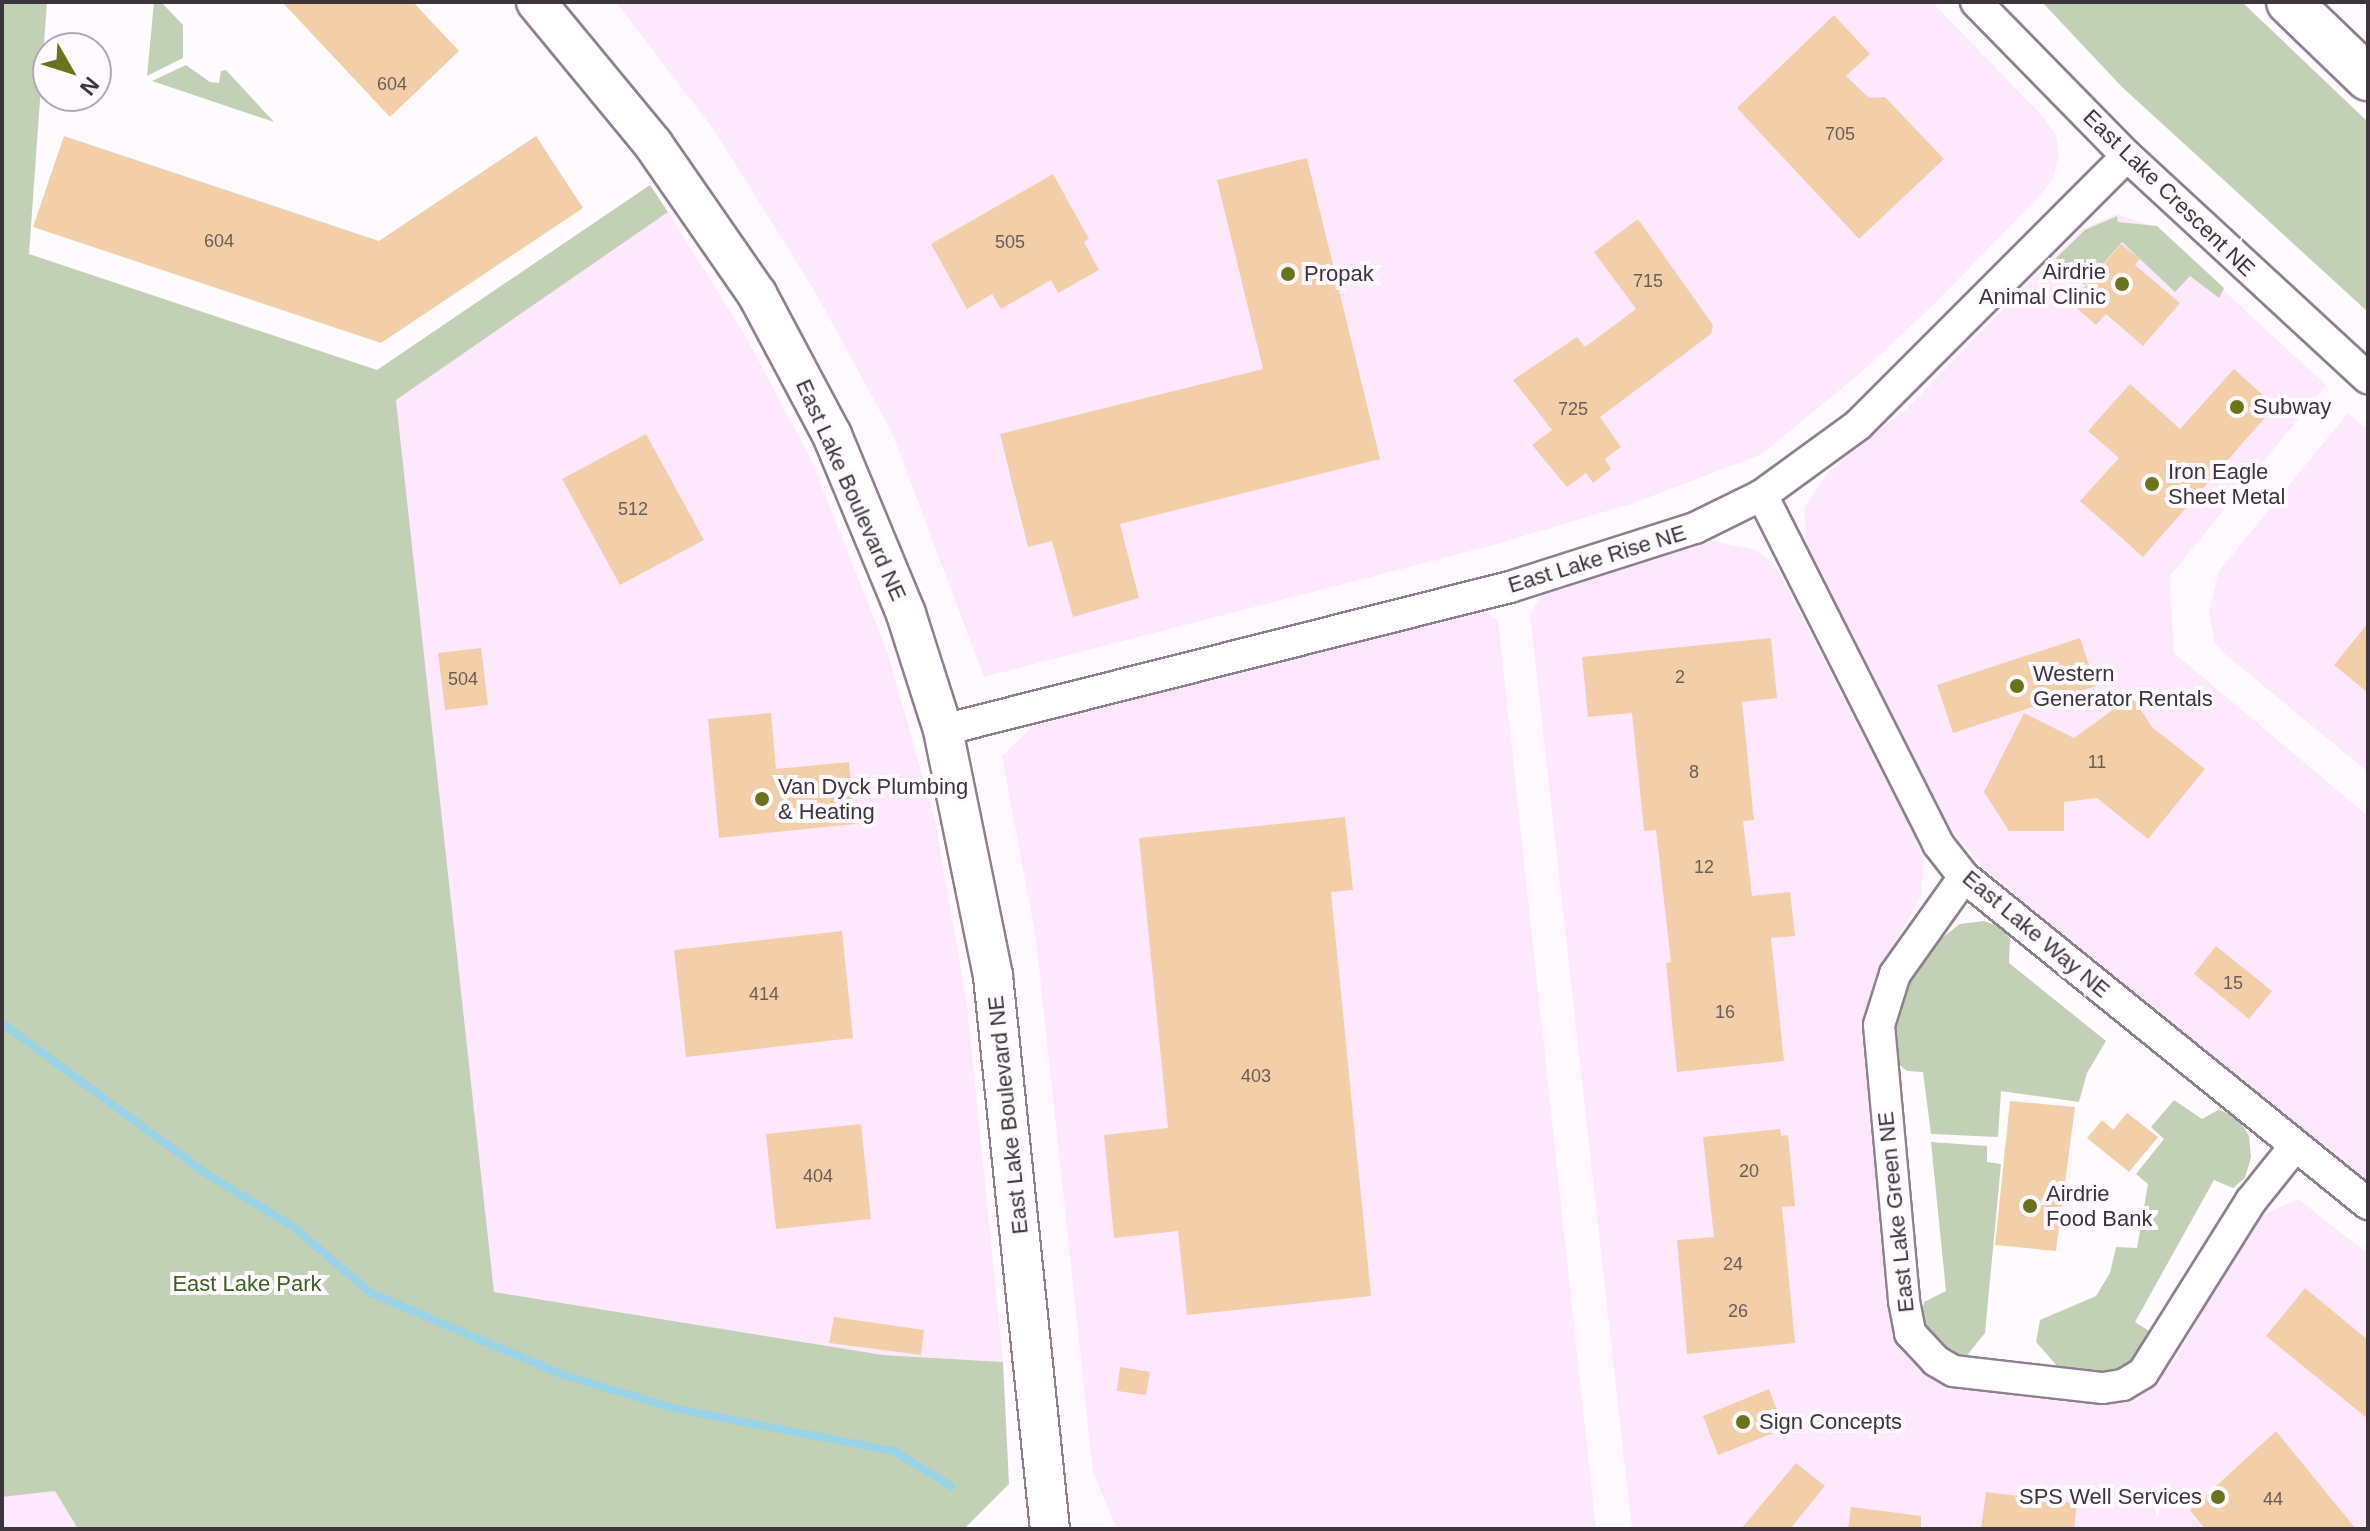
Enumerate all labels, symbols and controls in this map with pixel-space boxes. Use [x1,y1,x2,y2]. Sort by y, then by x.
north arrow [32,32,112,112]
text: N [75,72,104,100]
house number: 604 [377,73,407,95]
street label: East Lake Crescent NE [2078,104,2260,282]
house number: 705 [1825,123,1855,145]
house number: 604 [204,230,234,252]
house number: 505 [995,231,1025,253]
place label: Airdrie Animal Clinic [1979,258,2106,310]
place label: Propak [1304,261,1374,287]
marker: Propak [1279,265,1297,283]
house number: 715 [1633,270,1663,292]
marker: Airdrie Animal Clinic [2113,275,2131,293]
street label: East Lake Boulevard NE [790,375,912,605]
place label: Subway [2253,394,2331,420]
house number: 725 [1558,398,1588,420]
marker: Subway [2228,398,2246,416]
place label: Iron Eagle Sheet Metal [2168,458,2285,510]
marker: Iron Eagle Sheet Metal [2143,475,2161,493]
house number: 512 [618,498,648,520]
street label: East Lake Rise NE [1505,519,1689,599]
place label: Western Generator Rentals [2033,660,2213,712]
house number: 2 [1675,666,1685,688]
house number: 504 [448,668,478,690]
marker: Western Generator Rentals [2008,677,2026,695]
house number: 11 [2088,751,2106,773]
house number: 8 [1689,761,1699,783]
place label: Van Dyck Plumbing & Heating [778,773,968,824]
marker: Van Dyck Plumbing & Heating [753,790,771,808]
house number: 12 [1694,856,1714,878]
street label: East Lake Way NE [1957,865,2115,1003]
house number: 15 [2223,972,2243,994]
house number: 414 [749,983,779,1005]
street label: East Lake Boulevard NE [982,994,1034,1236]
house number: 16 [1715,1001,1735,1023]
house number: 403 [1241,1065,1271,1087]
street label: East Lake Green NE [1872,1110,1920,1314]
house number: 20 [1739,1160,1759,1182]
house number: 404 [803,1165,833,1187]
place label: Airdrie Food Bank [2046,1180,2152,1232]
marker: Airdrie Food Bank [2021,1197,2039,1215]
house number: 24 [1723,1253,1743,1275]
park label: East Lake Park [172,1271,322,1297]
house number: 26 [1728,1300,1748,1322]
place label: Sign Concepts [1759,1409,1902,1435]
marker: Sign Concepts [1734,1413,1752,1431]
place label: SPS Well Services [2019,1484,2202,1510]
marker: SPS Well Services [2209,1488,2227,1506]
house number: 44 [2263,1488,2283,1510]

